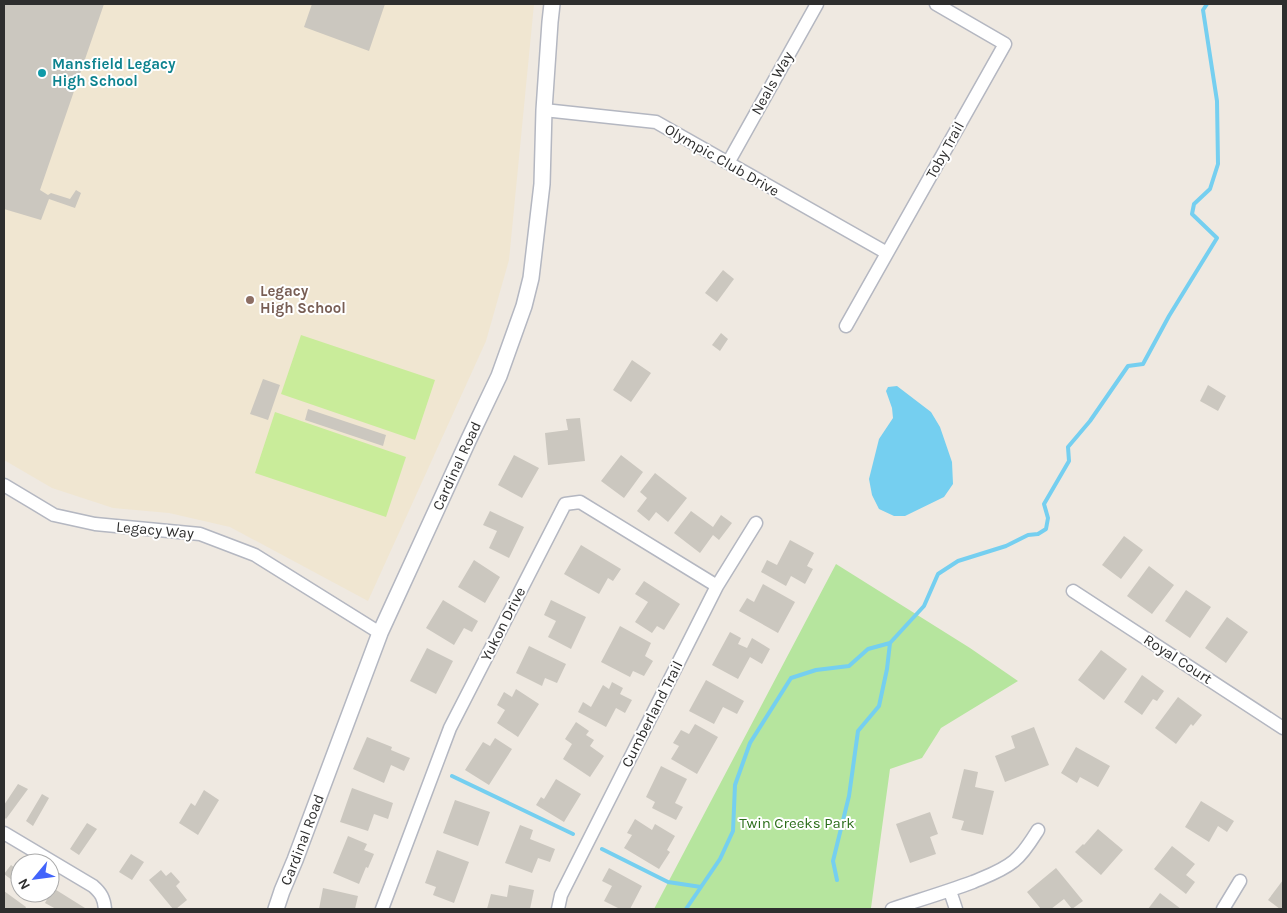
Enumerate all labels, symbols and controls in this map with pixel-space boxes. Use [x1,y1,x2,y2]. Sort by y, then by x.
street label: Neals Way [747,48,797,118]
place label: Mansfield Legacy High School [52,55,176,90]
marker: Mansfield Legacy High School [36,67,48,79]
street label: Toby Trail [922,118,968,182]
street label: Olympic Club Drive [661,120,783,200]
place label: Legacy High School [260,282,346,317]
marker: Legacy High School [244,294,256,306]
street label: Cardinal Road [429,418,485,513]
street label: Legacy Way [115,518,195,542]
street label: Yukon Drive [477,584,529,664]
street label: Royal Court [1140,630,1216,688]
street label: Cumberland Trail [617,658,687,770]
street label: Cardinal Road [276,792,328,888]
park label: Twin Creeks Park [739,814,855,832]
north arrow [10,853,60,903]
text: N [14,876,34,893]

